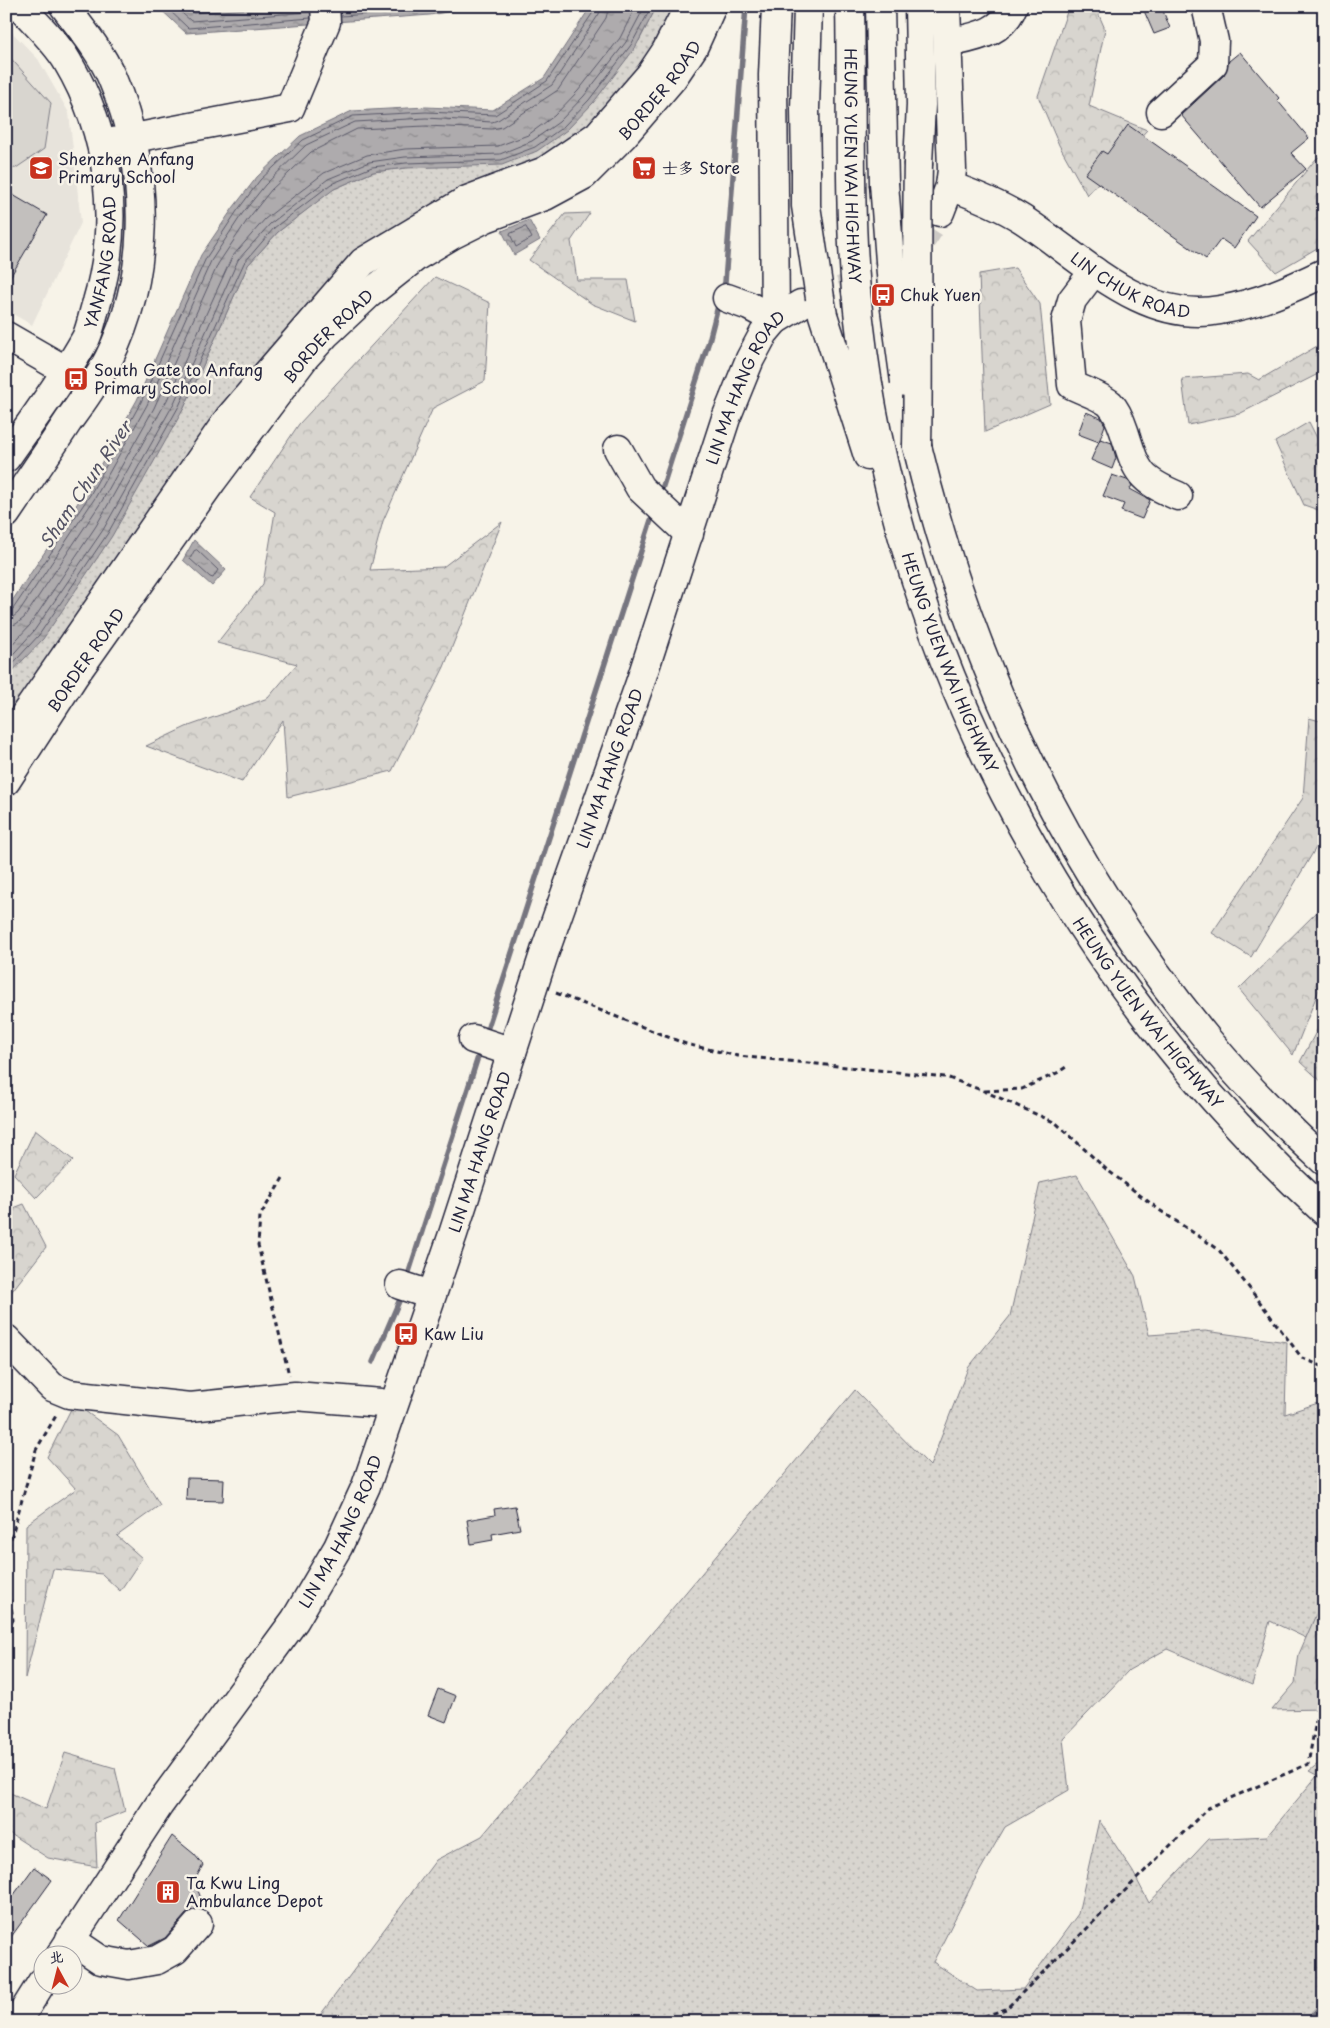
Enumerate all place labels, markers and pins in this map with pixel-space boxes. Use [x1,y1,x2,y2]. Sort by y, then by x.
place label: Shenzhen Anfang Primary School [58,146,194,188]
school or university icon: Shenzhen Anfang Primary School [28,155,54,181]
supermarket icon: 士多 Store [631,155,657,181]
place label: 士多 Store [662,155,740,179]
bus stop icon: Chuk Yuen [870,282,896,308]
place label: Chuk Yuen [900,282,981,306]
place label: South Gate to Anfang Primary School [94,357,263,399]
bus stop icon: South Gate to Anfang Primary School [63,366,89,392]
bus stop icon: Kaw Liu [393,1321,419,1347]
place label: Kaw Liu [424,1321,484,1345]
place label: Ta Kwu Ling Ambulance Depot [186,1870,323,1912]
building icon: Ta Kwu Ling Ambulance Depot [155,1879,181,1905]

